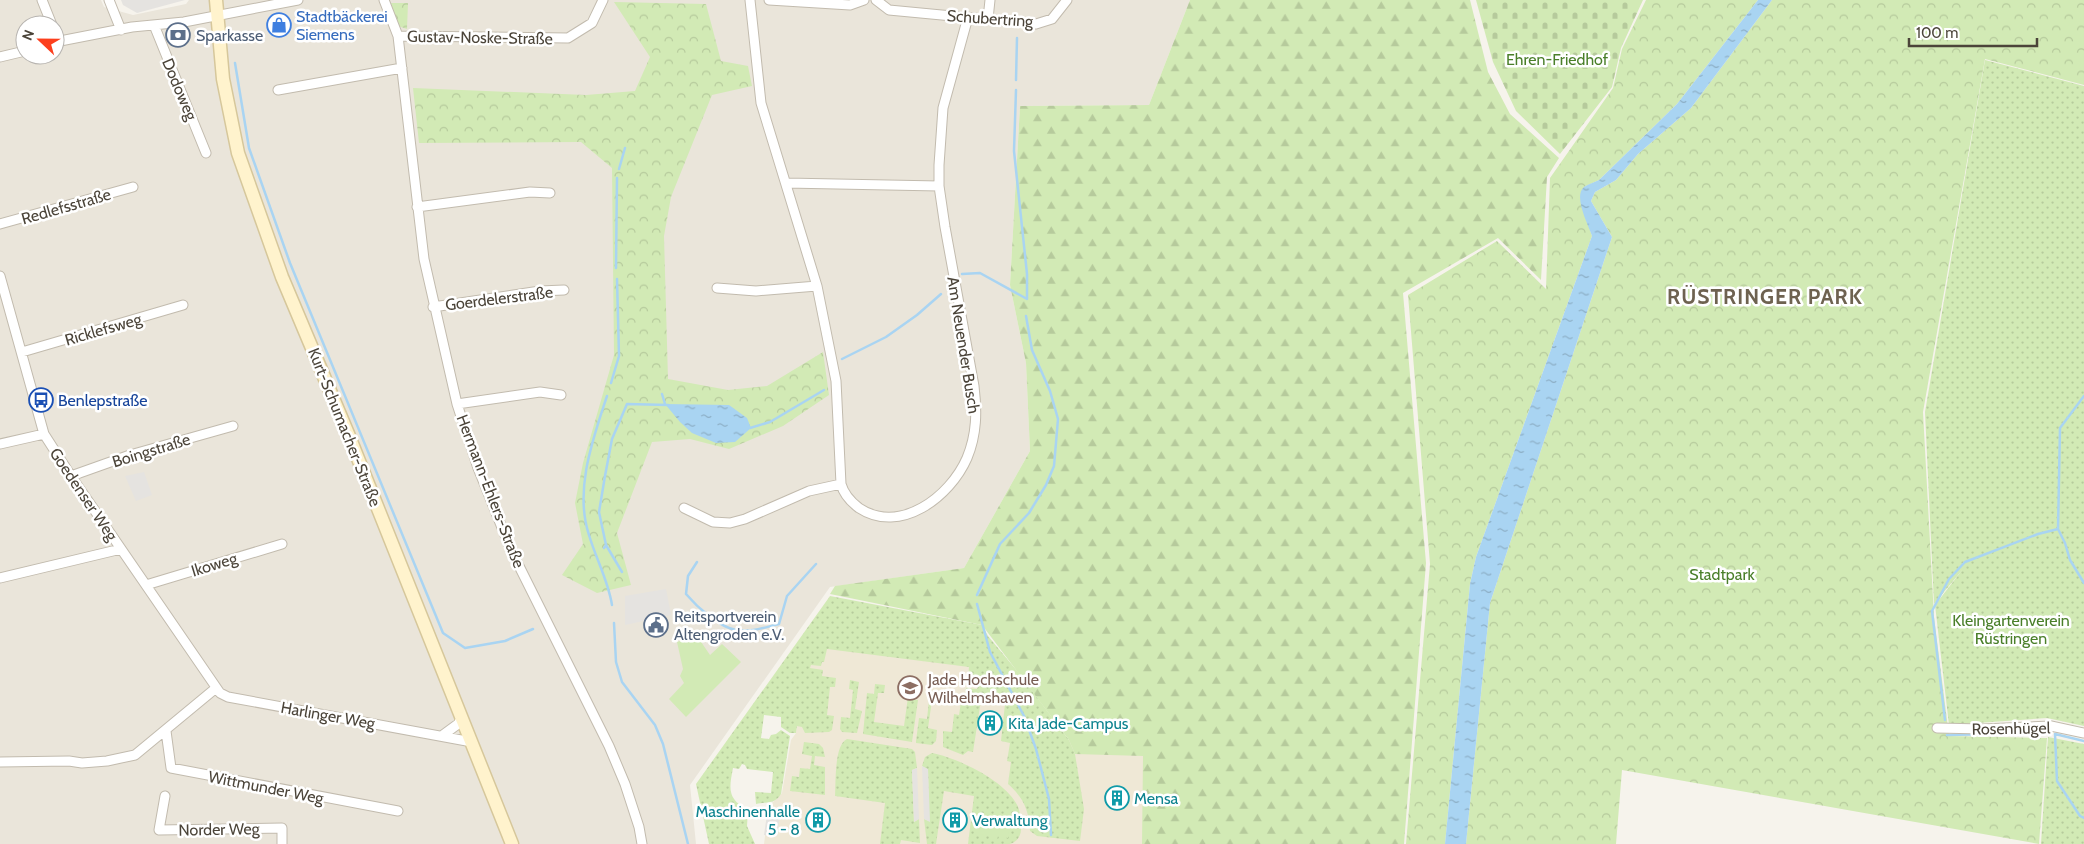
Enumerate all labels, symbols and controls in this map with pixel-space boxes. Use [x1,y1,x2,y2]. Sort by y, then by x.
street label: Schubertring [946,6,1035,31]
place label: Stadtbäckerei Siemens [296,7,388,44]
shop icon: Stadtbäckerei Siemens [266,12,292,38]
north arrow [15,15,65,65]
scale bar [1909,15,2036,47]
bank icon: Sparkasse [165,22,191,48]
text: 100 m [1916,24,1958,42]
place label: Sparkasse [196,26,263,45]
text: N [18,27,38,43]
street label: Gustav-Noske-Straße [407,27,553,48]
park label: Ehren-Friedhof [1506,50,1609,69]
street label: Dodoweg [158,55,202,124]
street label: Redlefsstraße [19,185,113,228]
street label: Am Neuender Busch [943,275,984,415]
street label: Goerdelerstraße [444,282,554,315]
district label: RÜSTRINGER PARK [1667,284,1863,309]
street label: Ricklefsweg [63,309,145,349]
street label: Kurt-Schumacher-Straße [304,345,385,509]
bus stop icon: Benlepstraße [28,387,54,413]
place label: Benlepstraße [58,391,147,410]
street label: Hermann-Ehlers-Straße [452,412,529,571]
street label: Boingstraße [110,430,192,471]
street label: Goedenser Weg [46,444,122,545]
street label: Ikoweg [189,548,240,580]
park label: Stadtpark [1689,565,1755,584]
place label: Reitsportverein Altengroden e.V. [674,607,784,644]
park label: Kleingartenverein Rüstringen [1952,611,2070,648]
public building icon: Reitsportverein Altengroden e.V. [643,612,669,638]
place label: Jade Hochschule Wilhelmshaven [927,670,1039,707]
school or university icon: Jade Hochschule Wilhelmshaven [897,675,923,701]
street label: Harlinger Weg [279,698,378,733]
building icon: Kita Jade-Campus [977,710,1003,736]
place label: Kita Jade-Campus [1008,714,1129,733]
street label: Rosenhügel [1971,718,2051,739]
street label: Wittmunder Weg [207,767,326,808]
building icon: Mensa [1104,785,1130,811]
place label: Mensa [1134,789,1179,808]
place label: Maschinenhalle 5 - 8 [695,802,800,839]
building icon: Maschinenhalle 5 - 8 [805,807,831,833]
building icon: Verwaltung [942,807,968,833]
place label: Verwaltung [972,811,1049,830]
street label: Norder Weg [178,819,261,840]

